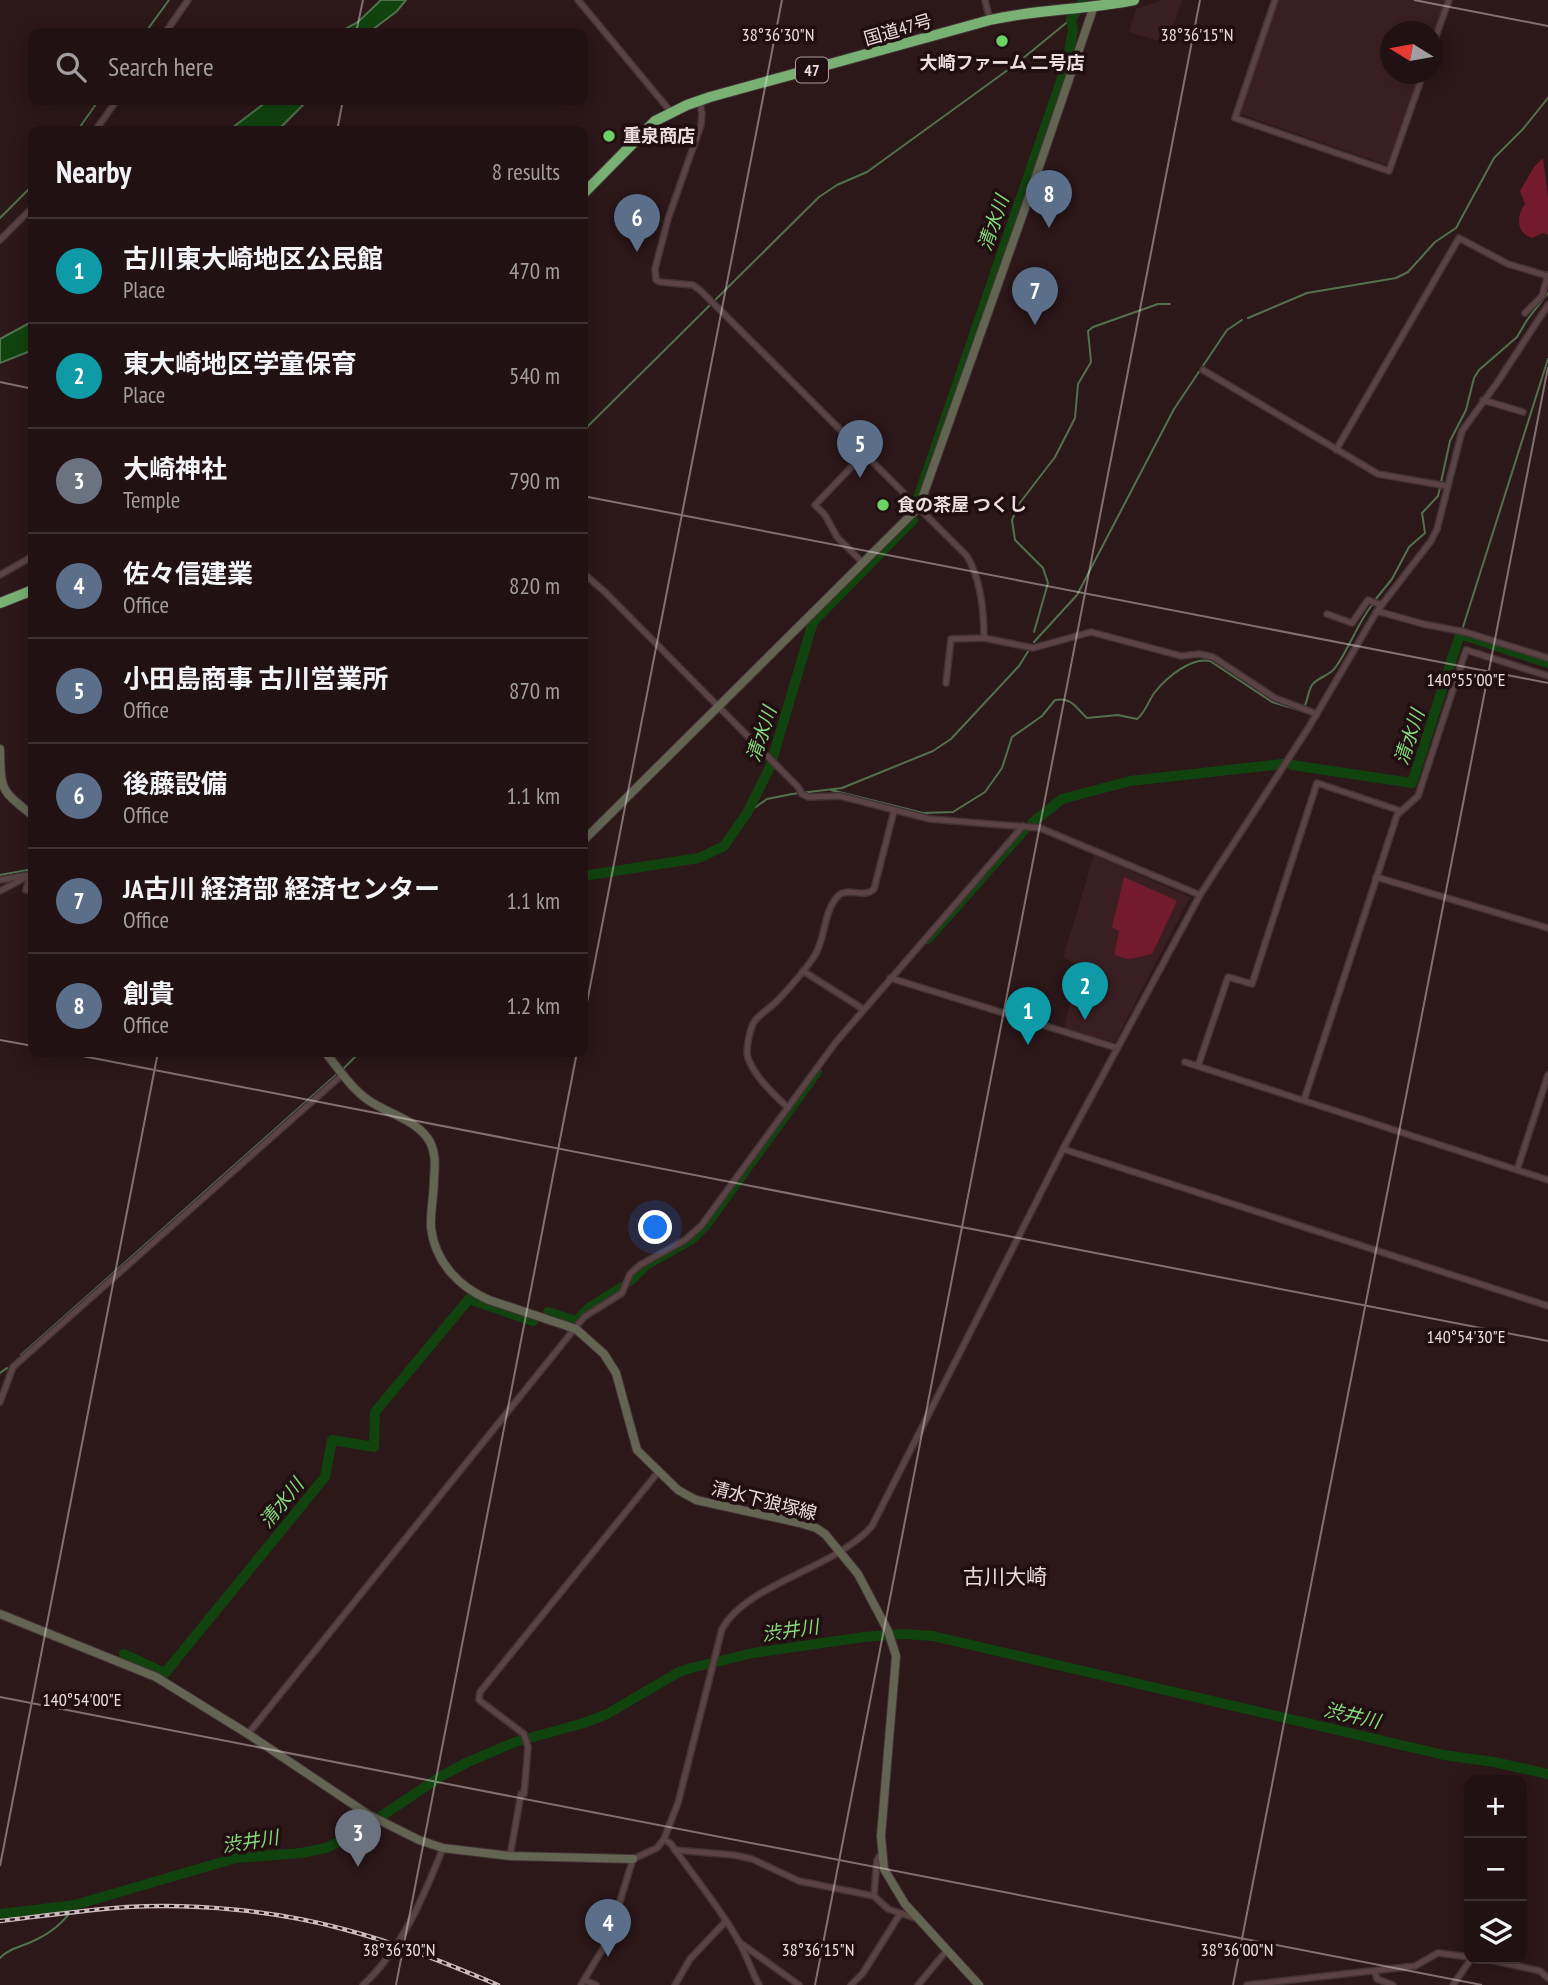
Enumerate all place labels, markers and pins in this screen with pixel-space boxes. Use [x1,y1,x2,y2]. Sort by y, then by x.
marker: 大崎ファーム 二号店 [994,33,1010,49]
place label: 大崎ファーム 二号店 [919,51,1085,74]
place label: 重泉商店 [623,124,695,147]
marker: 重泉商店 [601,128,617,144]
pin: 8 [1026,170,1072,228]
pin: 6 [614,194,660,252]
pin: 7 [1012,267,1058,325]
pin: 5 [837,420,883,478]
place label: 食の茶屋 つくし [897,493,1027,516]
marker: 食の茶屋 つくし [875,497,891,513]
pin: 2 [1062,962,1108,1020]
pin: 1 [1005,987,1051,1045]
pin: 3 [335,1809,381,1867]
pin: 4 [585,1899,631,1957]

